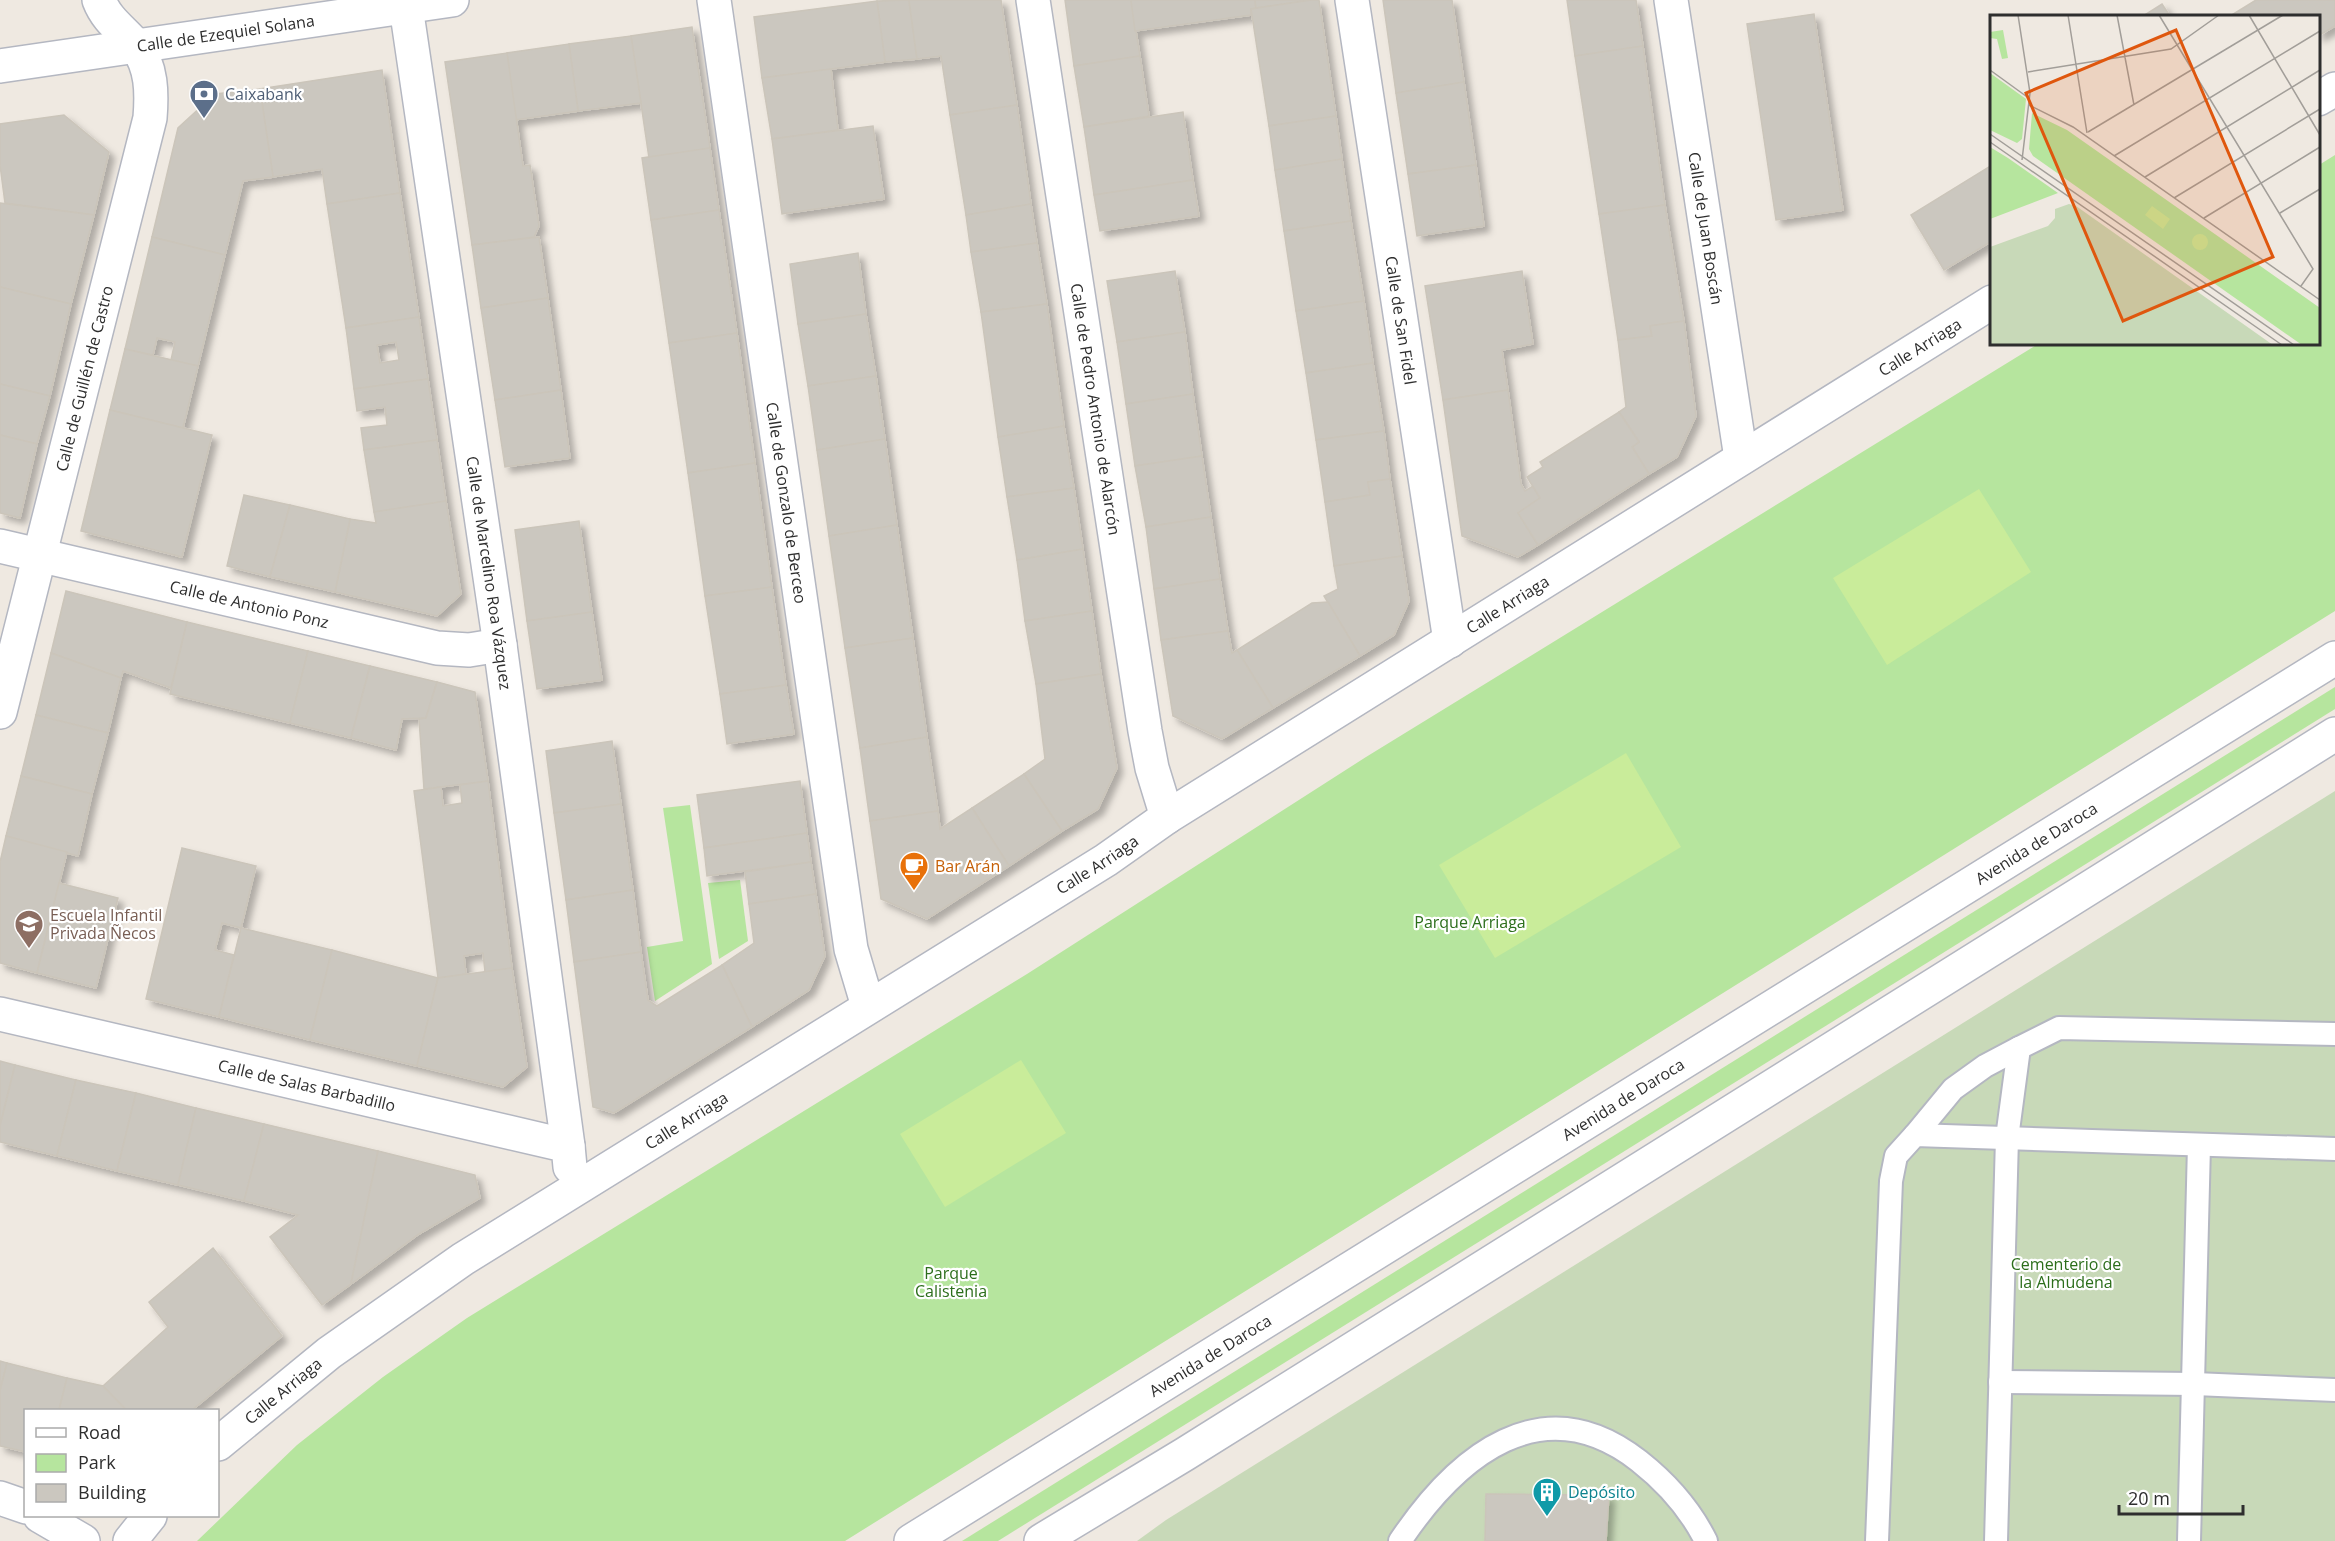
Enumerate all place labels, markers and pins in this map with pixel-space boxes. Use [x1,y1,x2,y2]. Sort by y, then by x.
bank icon: Caixabank [188,78,220,120]
place label: Caixabank [225,83,303,105]
cafe icon: Bar Arán [898,850,930,892]
place label: Bar Arán [935,855,1000,877]
place label: Escuela Infantil Privada Ñecos [50,904,162,944]
school or university icon: Escuela Infantil Privada Ñecos [13,908,45,950]
building icon: Depósito [1531,1476,1563,1518]
place label: Depósito [1568,1481,1635,1503]

